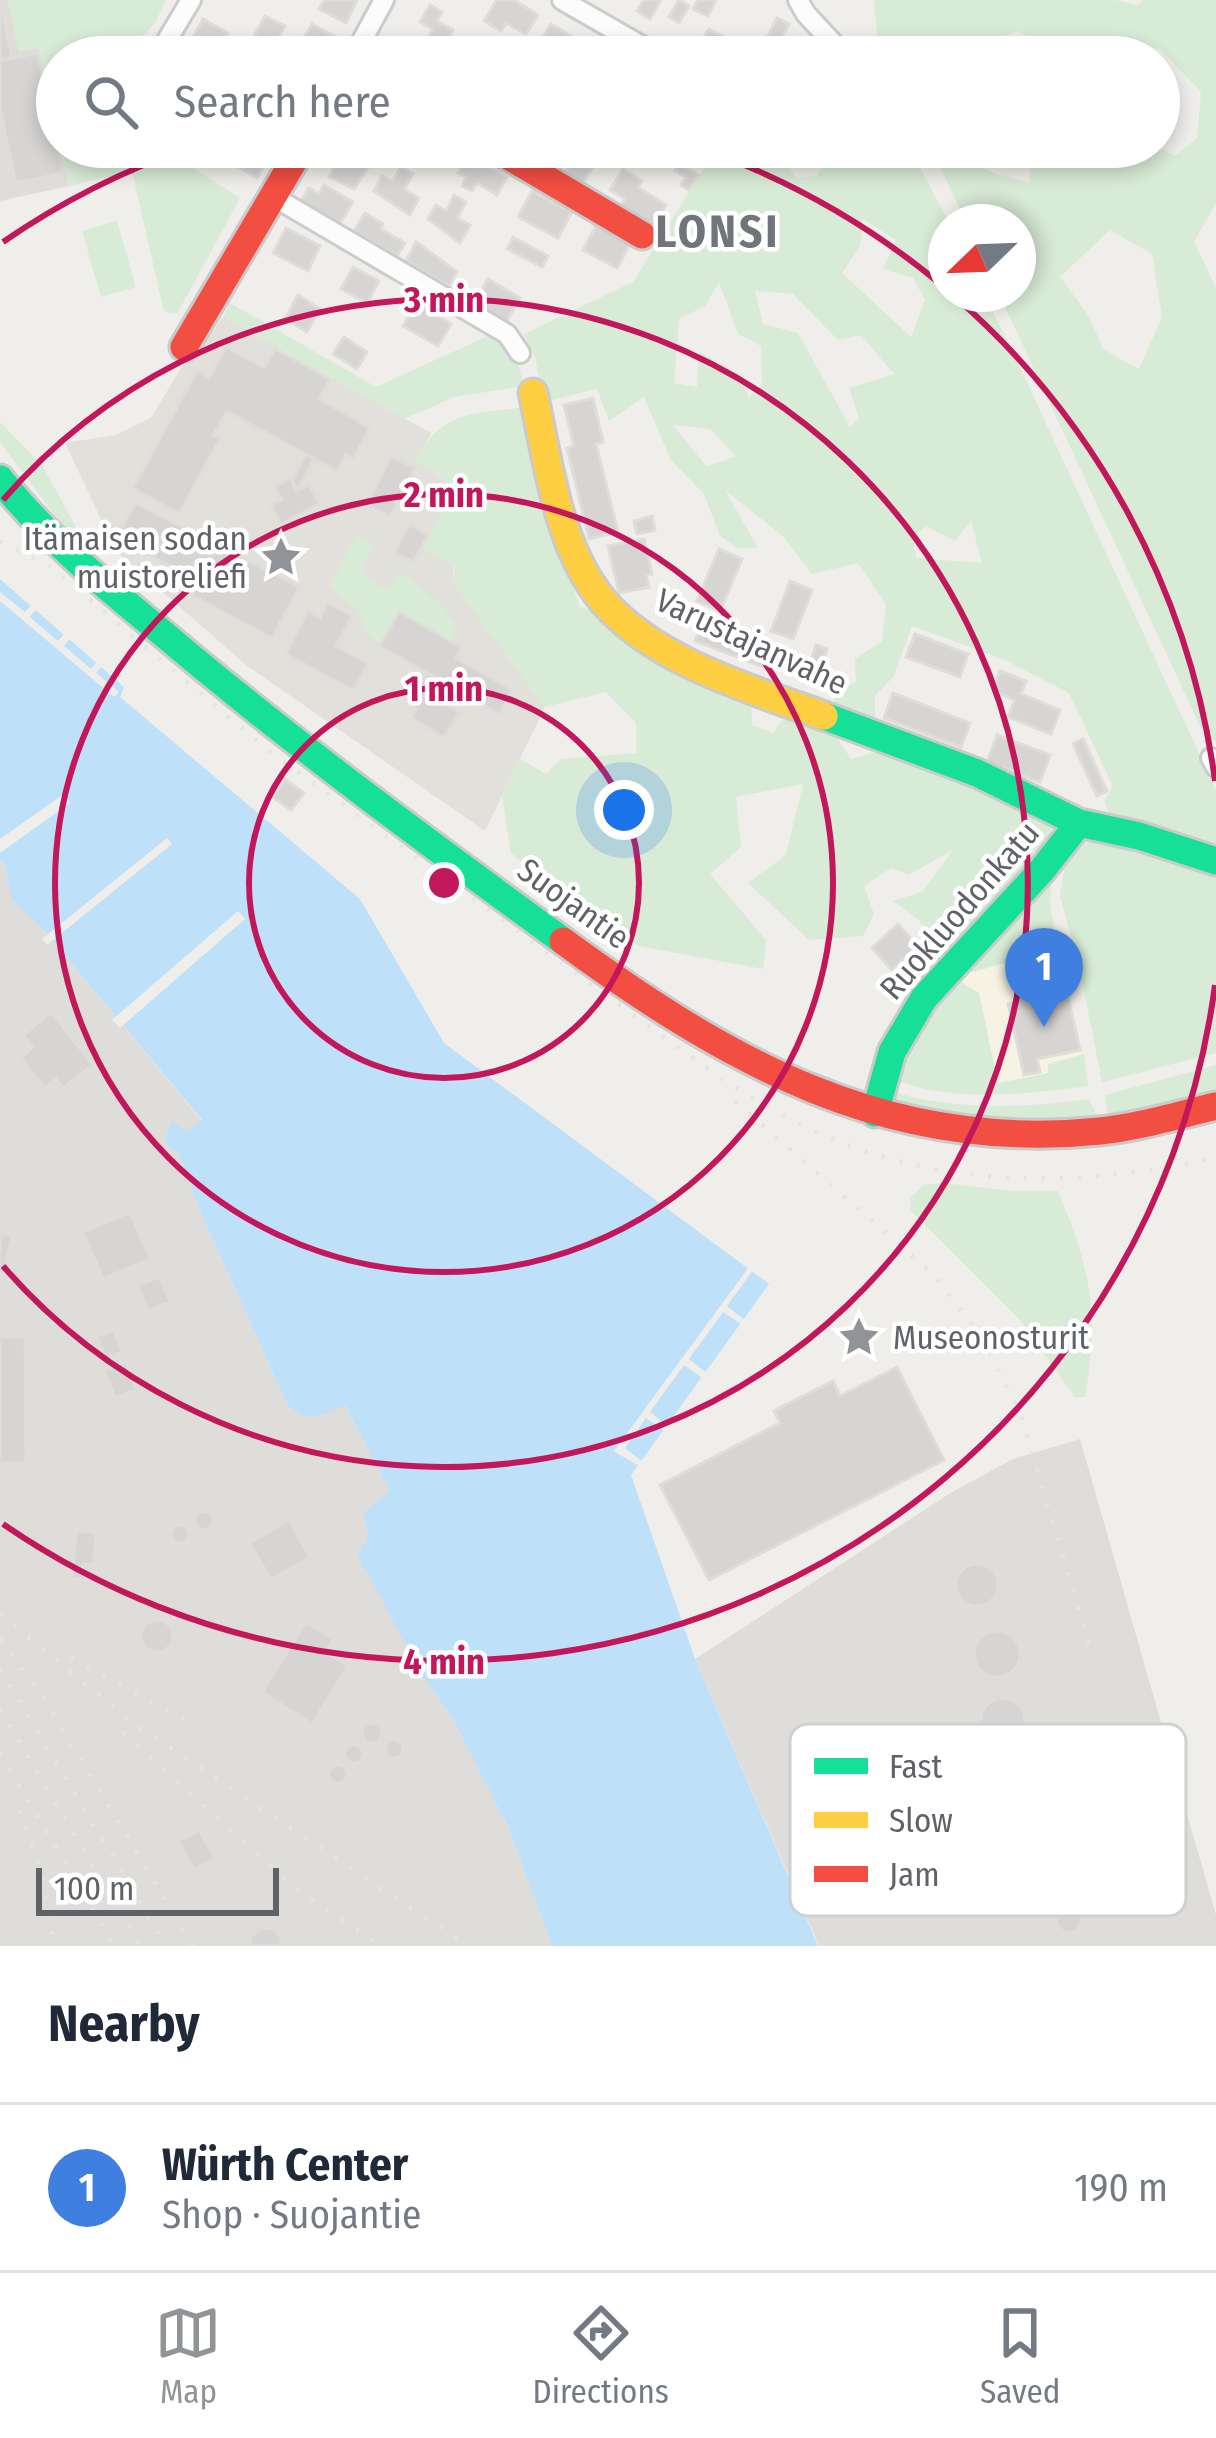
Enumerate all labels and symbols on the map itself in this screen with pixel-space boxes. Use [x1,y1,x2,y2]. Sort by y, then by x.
north arrow [928,204,1036,312]
district label: LONSI [656,205,780,259]
text: 3 min [403,278,484,322]
text: 2 min [403,473,484,517]
place label: Itämaisen sodan muistoreliefi [24,519,247,597]
place icon: Itämaisen sodan muistoreliefi [258,534,304,580]
street label: Varustajanvahe [649,580,854,704]
text: 1 min [405,667,483,711]
your location [594,780,654,840]
street label: Ruokluodonkatu [872,813,1048,1008]
street label: Suojantie [510,850,637,958]
centre of rings [423,862,465,904]
pin: 1 [1005,928,1083,1027]
place icon: Museonosturit [836,1314,882,1360]
place label: Museonosturit [893,1318,1089,1358]
text: 4 min [403,1640,485,1684]
legend [790,1724,1186,1916]
text: Fast [889,1747,943,1787]
text: Slow [889,1801,953,1841]
text: Jam [889,1855,940,1895]
scale bar [36,1862,279,1915]

